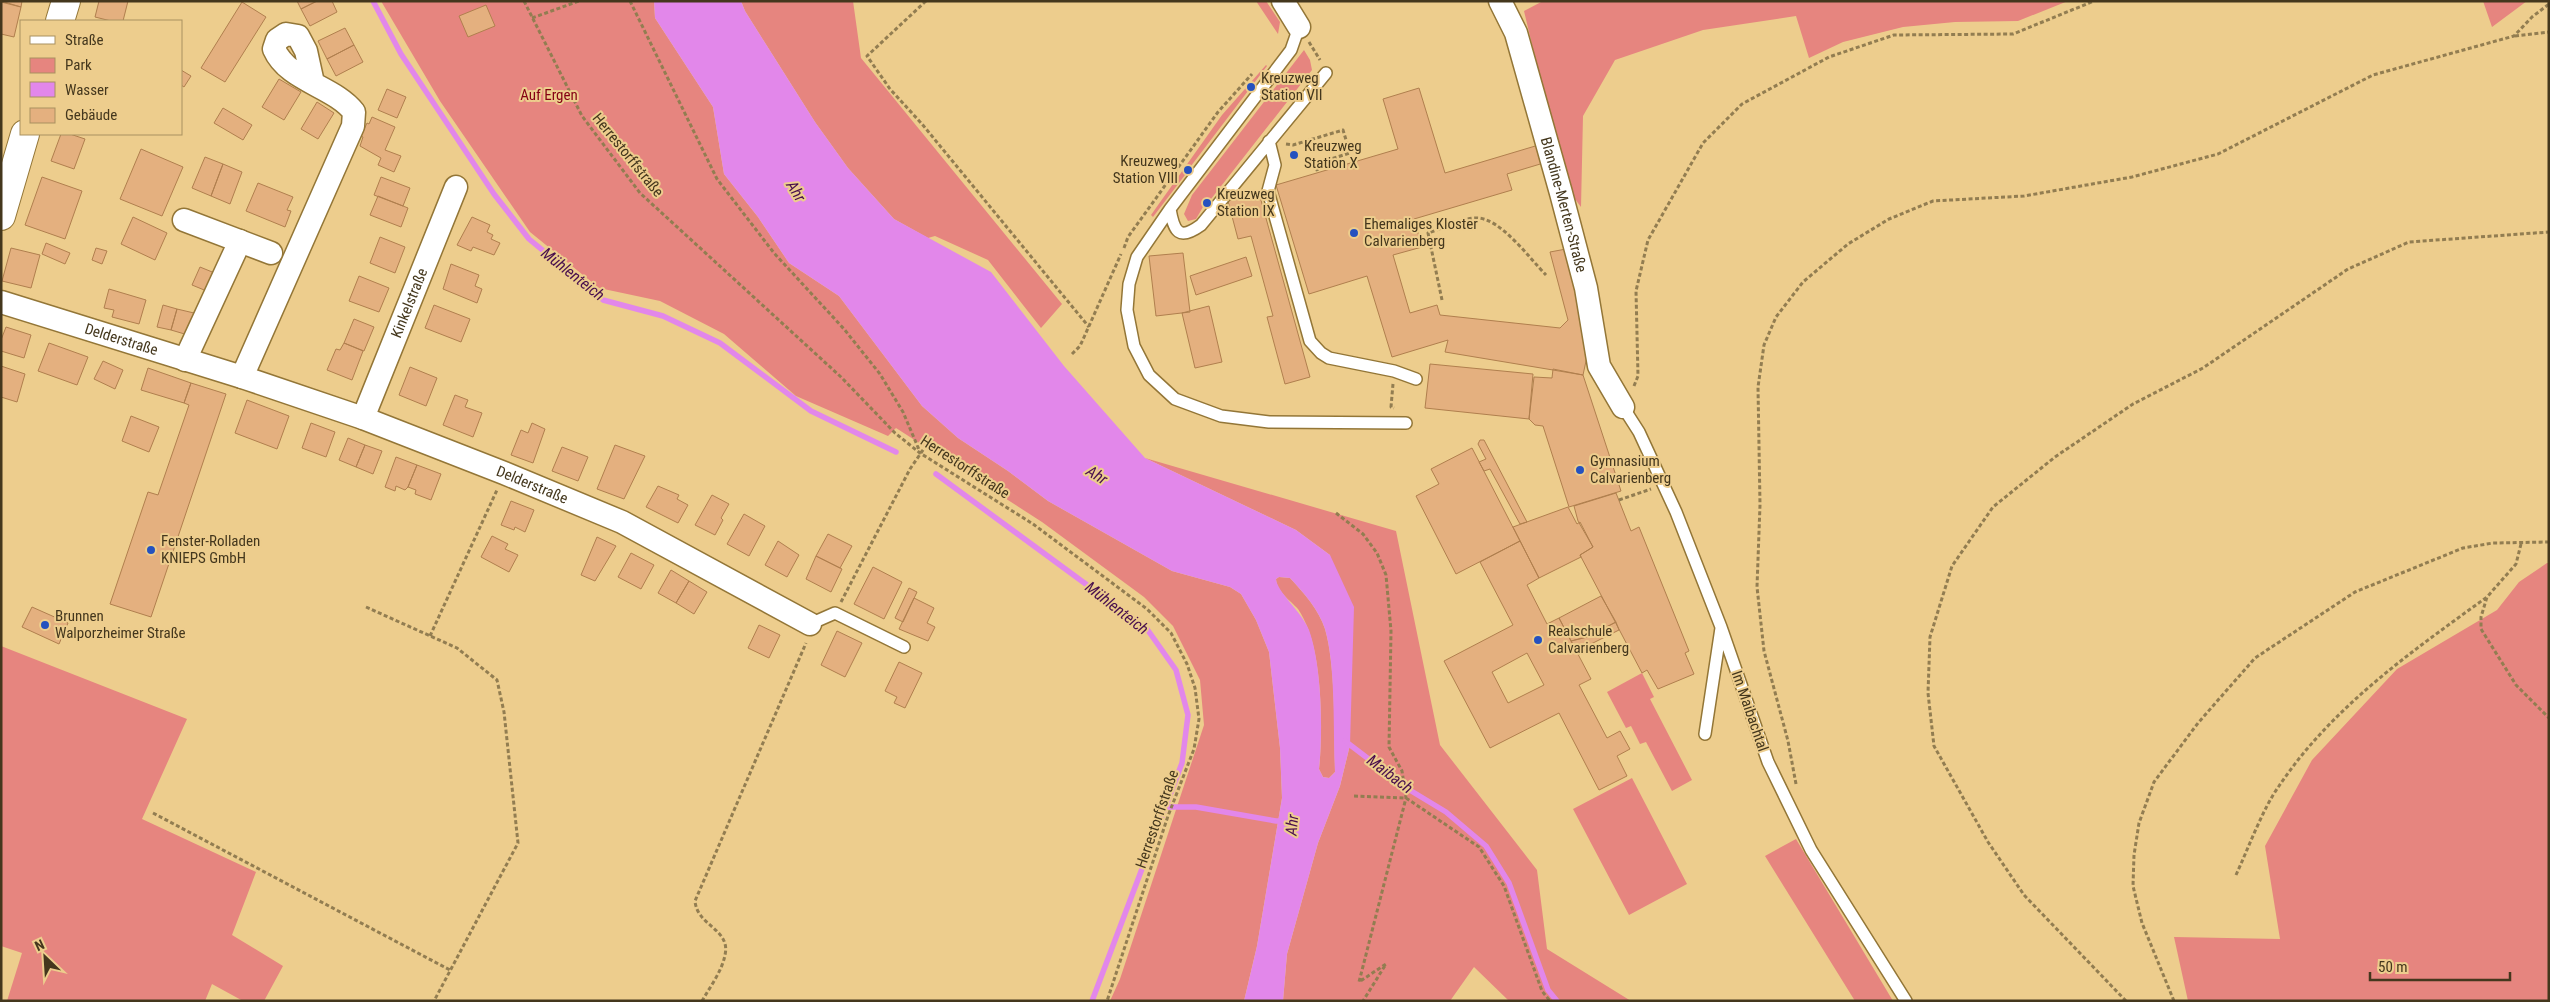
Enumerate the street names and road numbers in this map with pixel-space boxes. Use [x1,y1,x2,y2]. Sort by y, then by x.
street label: Herrestorffstraße [589,109,667,201]
street label: Blandine-Merten-Straße [1537,135,1591,274]
street label: Kinkelstraße [387,265,431,340]
street label: Delderstraße [82,320,160,359]
street label: Herrestorffstraße [917,431,1013,503]
street label: Delderstraße [494,462,571,508]
street label: Im Maibachtal [1728,668,1772,754]
street label: Herrestorffstraße [1132,767,1182,871]

